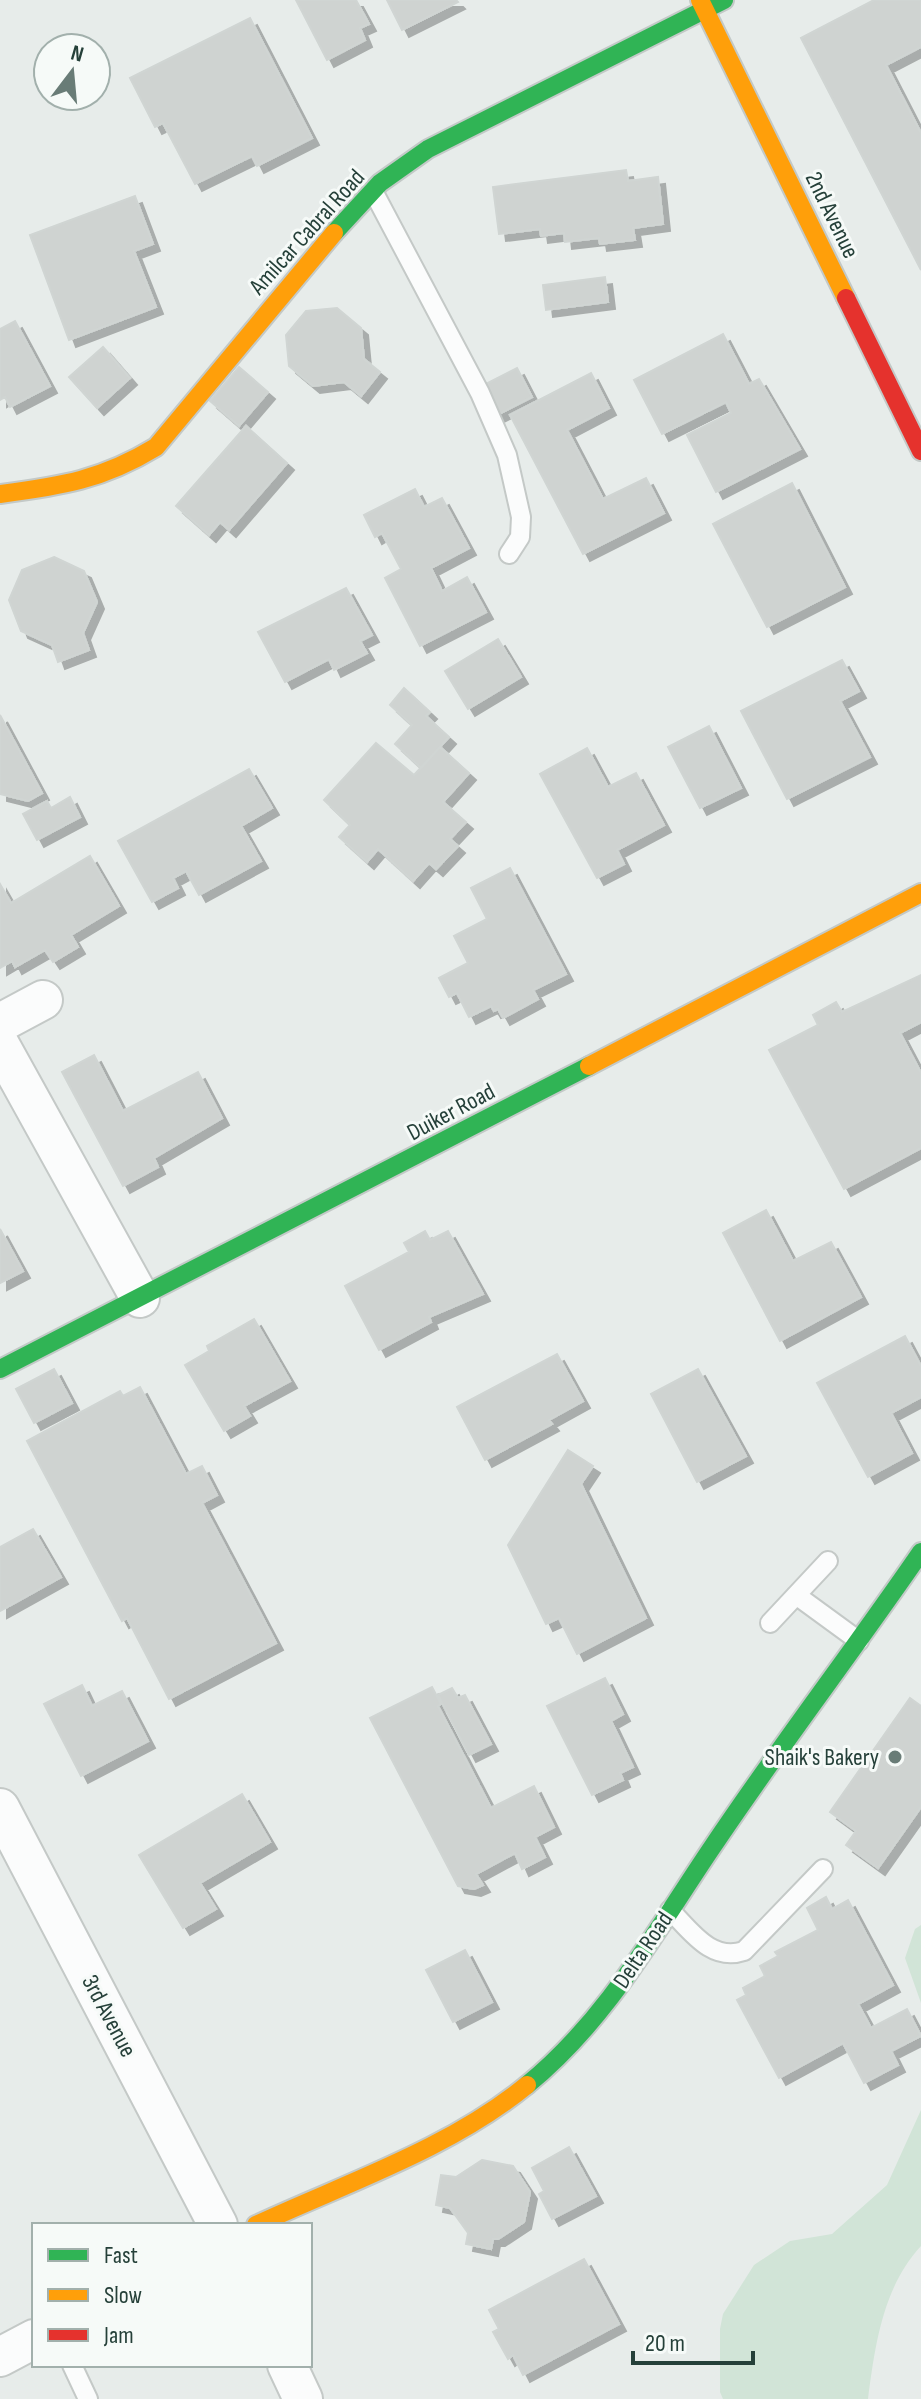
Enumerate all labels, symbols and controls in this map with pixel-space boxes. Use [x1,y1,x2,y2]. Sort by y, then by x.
north arrow [32,32,112,112]
text: N [68,40,86,69]
street label: Amilcar Cabral Road [242,163,371,301]
street label: 2nd Avenue [799,167,865,263]
street label: Duiker Road [402,1077,500,1147]
place label: Shaik's Bakery [765,1743,879,1772]
marker: Shaik's Bakery [886,1748,904,1766]
street label: Delta Road [607,1906,679,1994]
street label: 3rd Avenue [75,1970,143,2062]
legend [32,2223,312,2367]
text: Fast [104,2241,138,2270]
text: Slow [104,2281,142,2310]
scale bar [633,2315,753,2365]
text: Jam [103,2321,134,2350]
text: 20 m [645,2329,685,2358]

